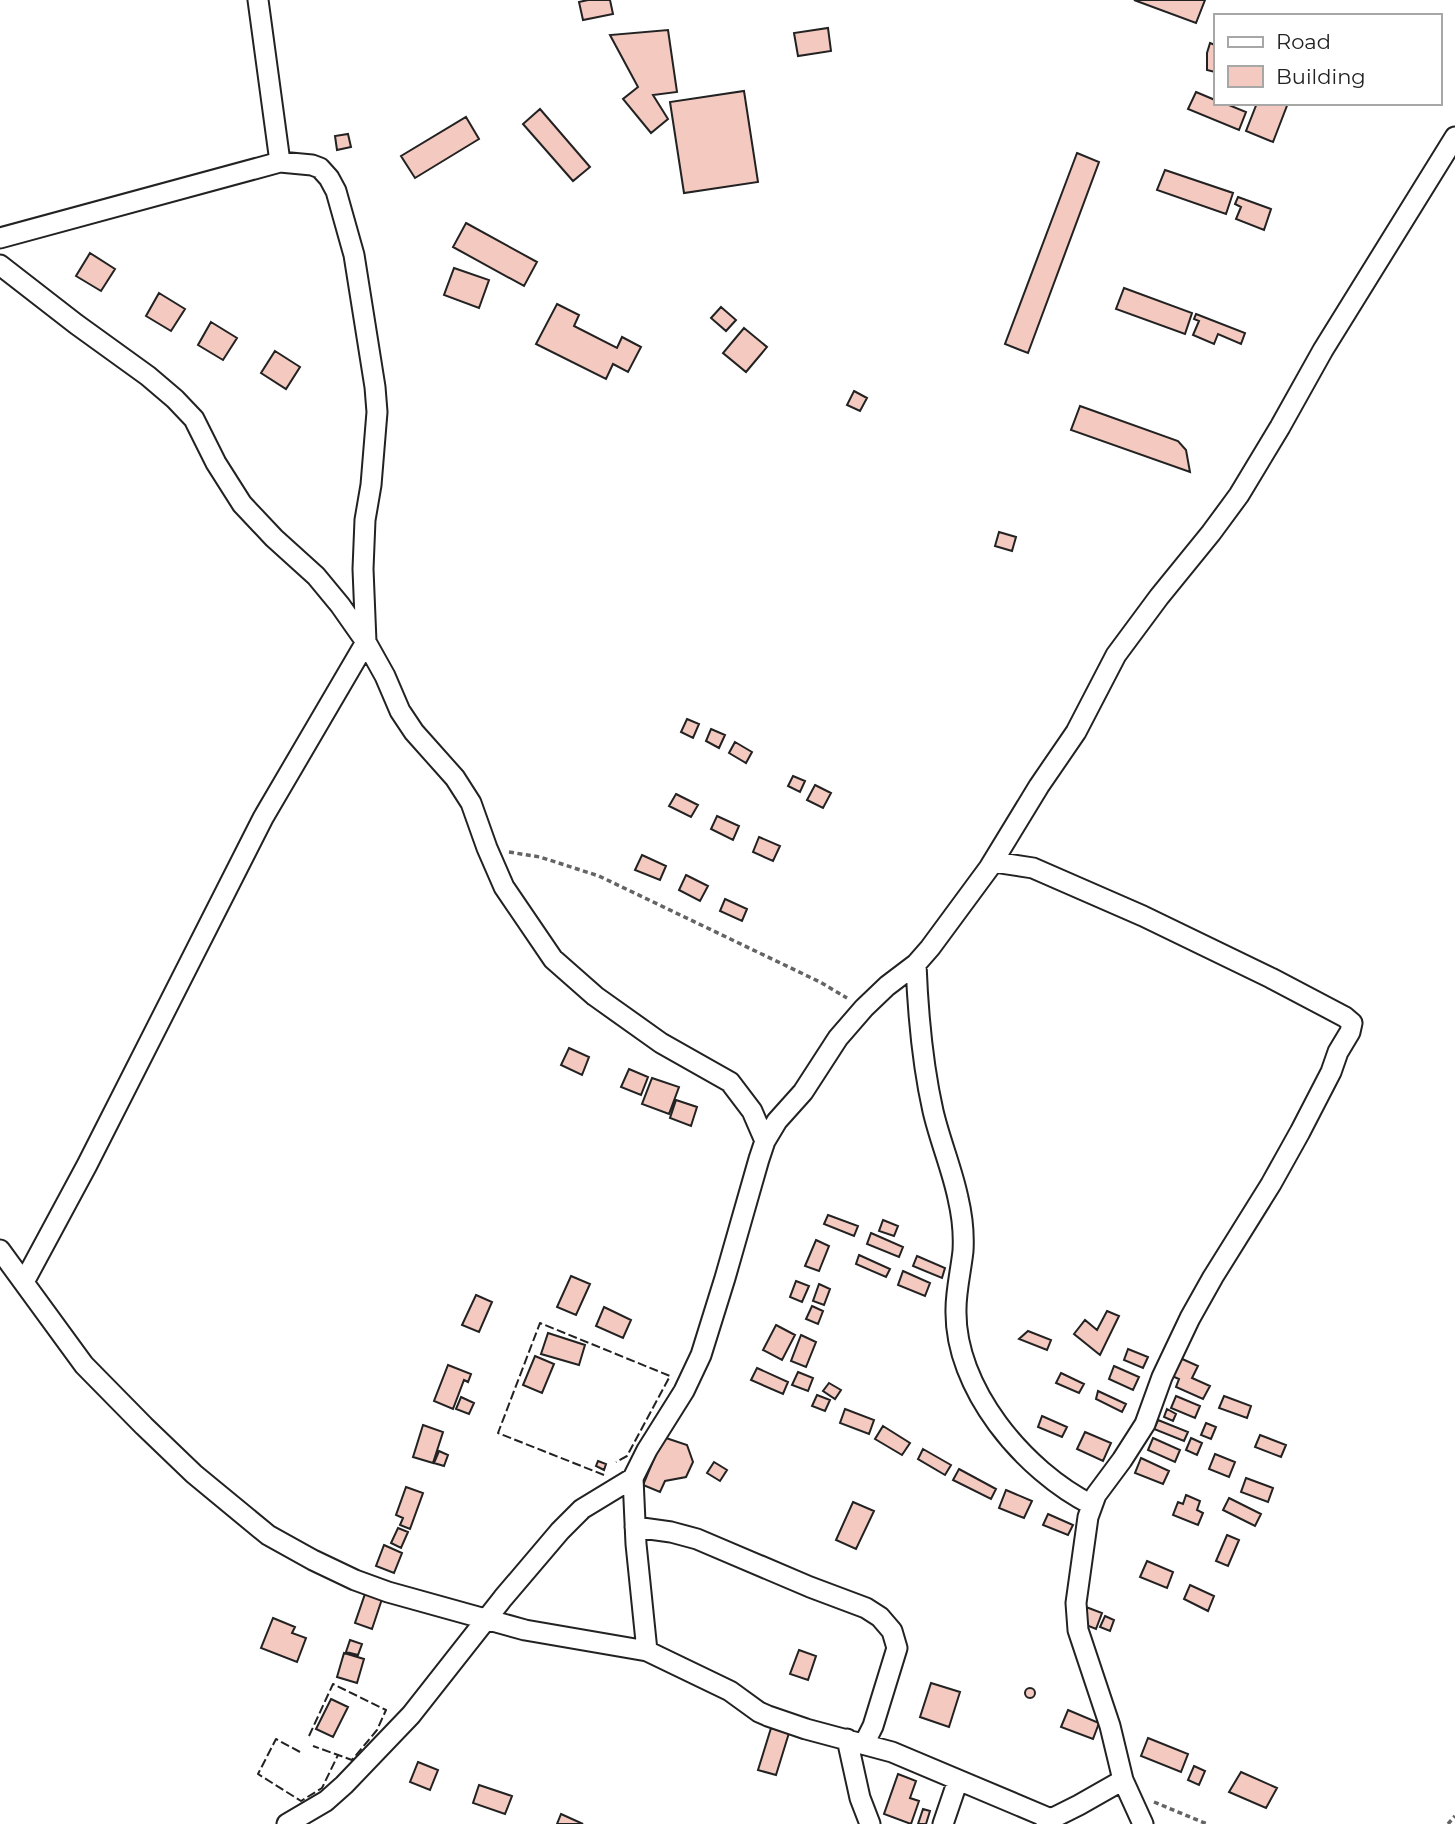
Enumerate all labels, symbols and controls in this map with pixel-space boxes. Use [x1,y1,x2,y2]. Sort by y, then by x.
legend [1214,14,1441,105]
text: Road [1276,29,1331,54]
text: Building [1276,64,1366,89]

